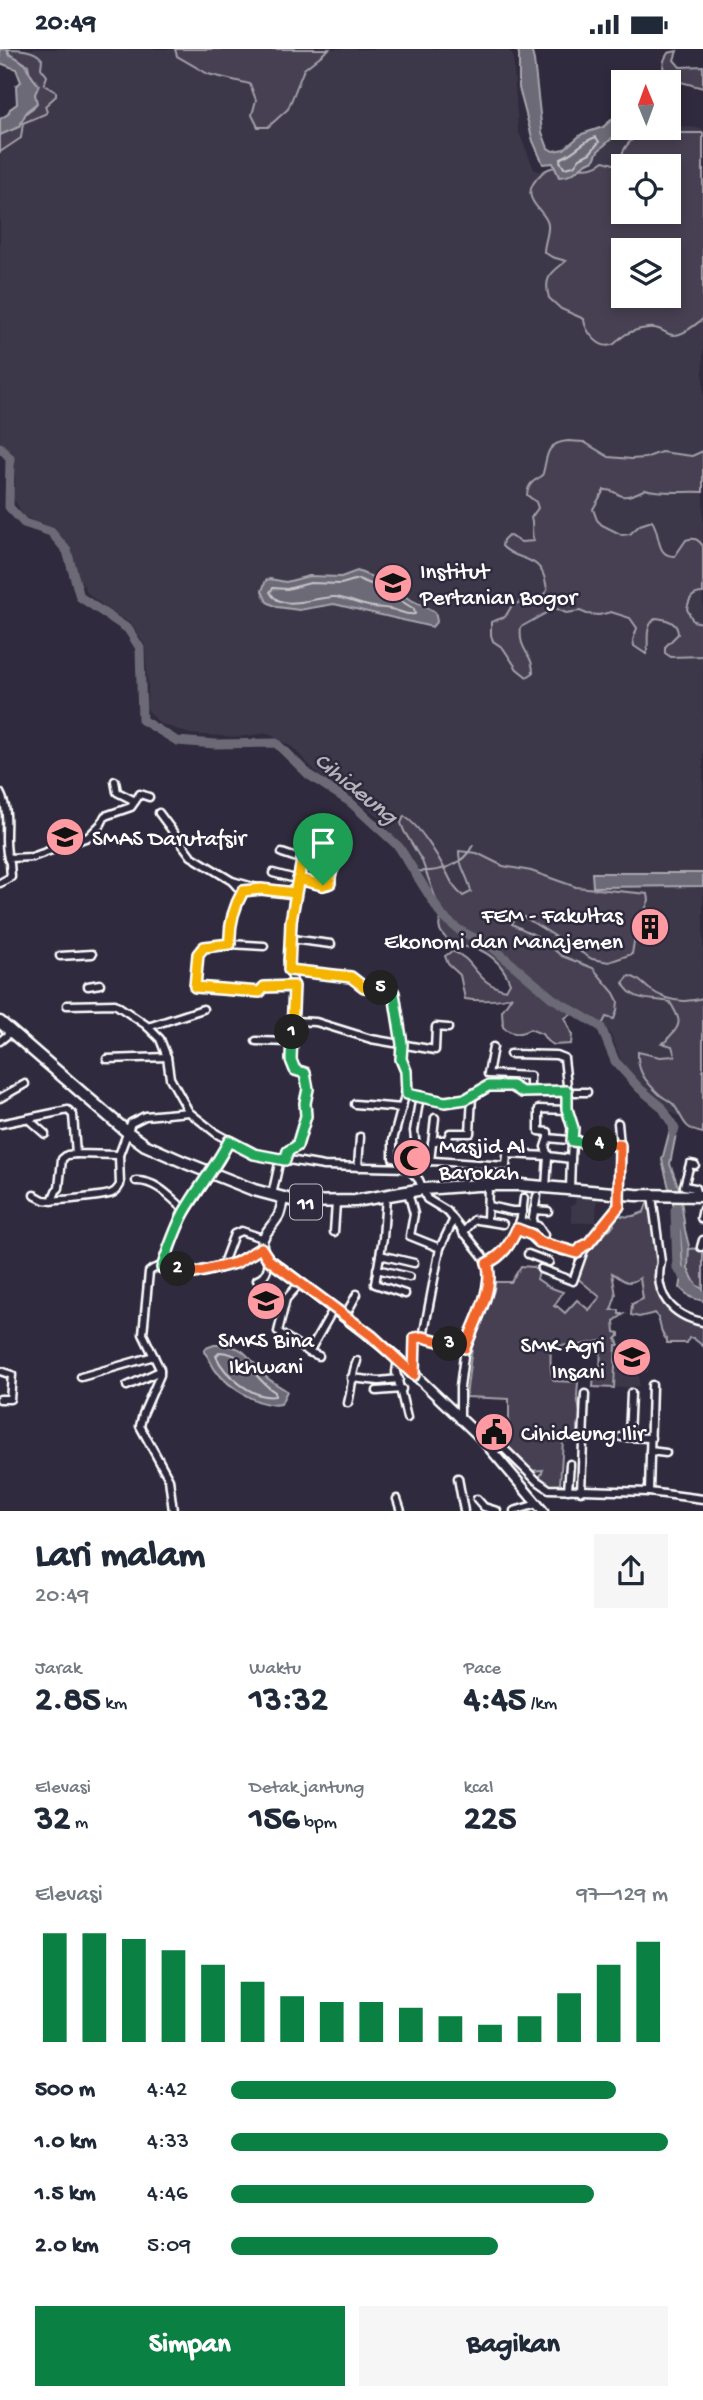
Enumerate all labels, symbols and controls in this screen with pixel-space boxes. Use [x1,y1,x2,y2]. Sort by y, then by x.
text: 20:49 [35,9,96,40]
north arrow [611,70,681,140]
map controls [611,70,681,308]
button: locate [611,154,681,224]
button: layers [611,238,681,308]
place label: Institut Pertanian Bogor [419,560,579,613]
school or university icon: Institut Pertanian Bogor [372,562,414,604]
water label: Cihideung [307,747,403,833]
pin [293,813,353,885]
school or university icon: SMAS Darutafsir [44,816,86,858]
icon: arrive [304,824,342,862]
place label: SMAS Darutafsir [92,827,248,854]
place label: FEM - Fakultas Ekonomi dan Manajemen [384,904,624,957]
building icon: FEM - Fakultas Ekonomi dan Manajemen [629,906,671,948]
pin: 5 [364,971,398,1005]
text: 5 [376,976,386,999]
pin: 1 [274,1014,310,1049]
text: 1 [288,1020,295,1043]
pin: 4 [582,1127,618,1161]
text: 4 [595,1132,604,1155]
place label: Masjid Al Barokah [438,1135,525,1188]
mosque icon: Masjid Al Barokah [391,1137,433,1179]
road number: 11 [290,1185,322,1219]
pin: 2 [160,1251,196,1287]
text: 2 [173,1257,182,1280]
school or university icon: SMKS Bina Ikhwani [245,1280,287,1322]
pin: 3 [433,1327,468,1361]
place label: SMKS Bina Ikhwani [218,1329,315,1382]
text: 3 [445,1332,454,1355]
place label: SMK Agri Insani [520,1334,605,1387]
school or university icon: SMK Agri Insani [611,1336,653,1378]
public building icon: Cihideung Ilir [473,1411,515,1453]
place label: Cihideung Ilir [521,1422,647,1449]
button: share [594,1534,668,1608]
text: Lari malam [35,1535,205,1579]
text: 20:49 [35,1583,89,1610]
text: Jarak [35,1658,81,1681]
text: Waktu [249,1658,301,1681]
text: Pace [464,1658,501,1681]
text: 2.85 [35,1681,101,1722]
text: 13:32 [249,1681,328,1722]
text: 4:45 [464,1681,526,1722]
text: km [101,1693,127,1716]
text: /km [526,1693,557,1716]
text: Elevasi [35,1777,91,1800]
text: Detak jantung [249,1777,364,1800]
text: kcal [464,1777,493,1800]
text: 32 [35,1800,70,1841]
text: 156 [249,1800,300,1841]
text: 225 [464,1800,516,1841]
text: m [70,1812,88,1835]
text: bpm [300,1812,337,1835]
text: Elevasi [35,1882,103,1909]
text: 97–129 m [577,1882,668,1909]
text: 500 m [35,2077,95,2104]
text: 4:42 [147,2077,187,2104]
text: 1.0 km [35,2129,97,2156]
text: 4:33 [147,2129,189,2156]
text: 1.5 km [35,2181,96,2208]
text: 4:46 [147,2181,188,2208]
text: 2.0 km [35,2233,99,2260]
text: 5:09 [147,2233,191,2260]
button: Simpan [35,2306,345,2386]
button: Bagikan [359,2306,668,2386]

